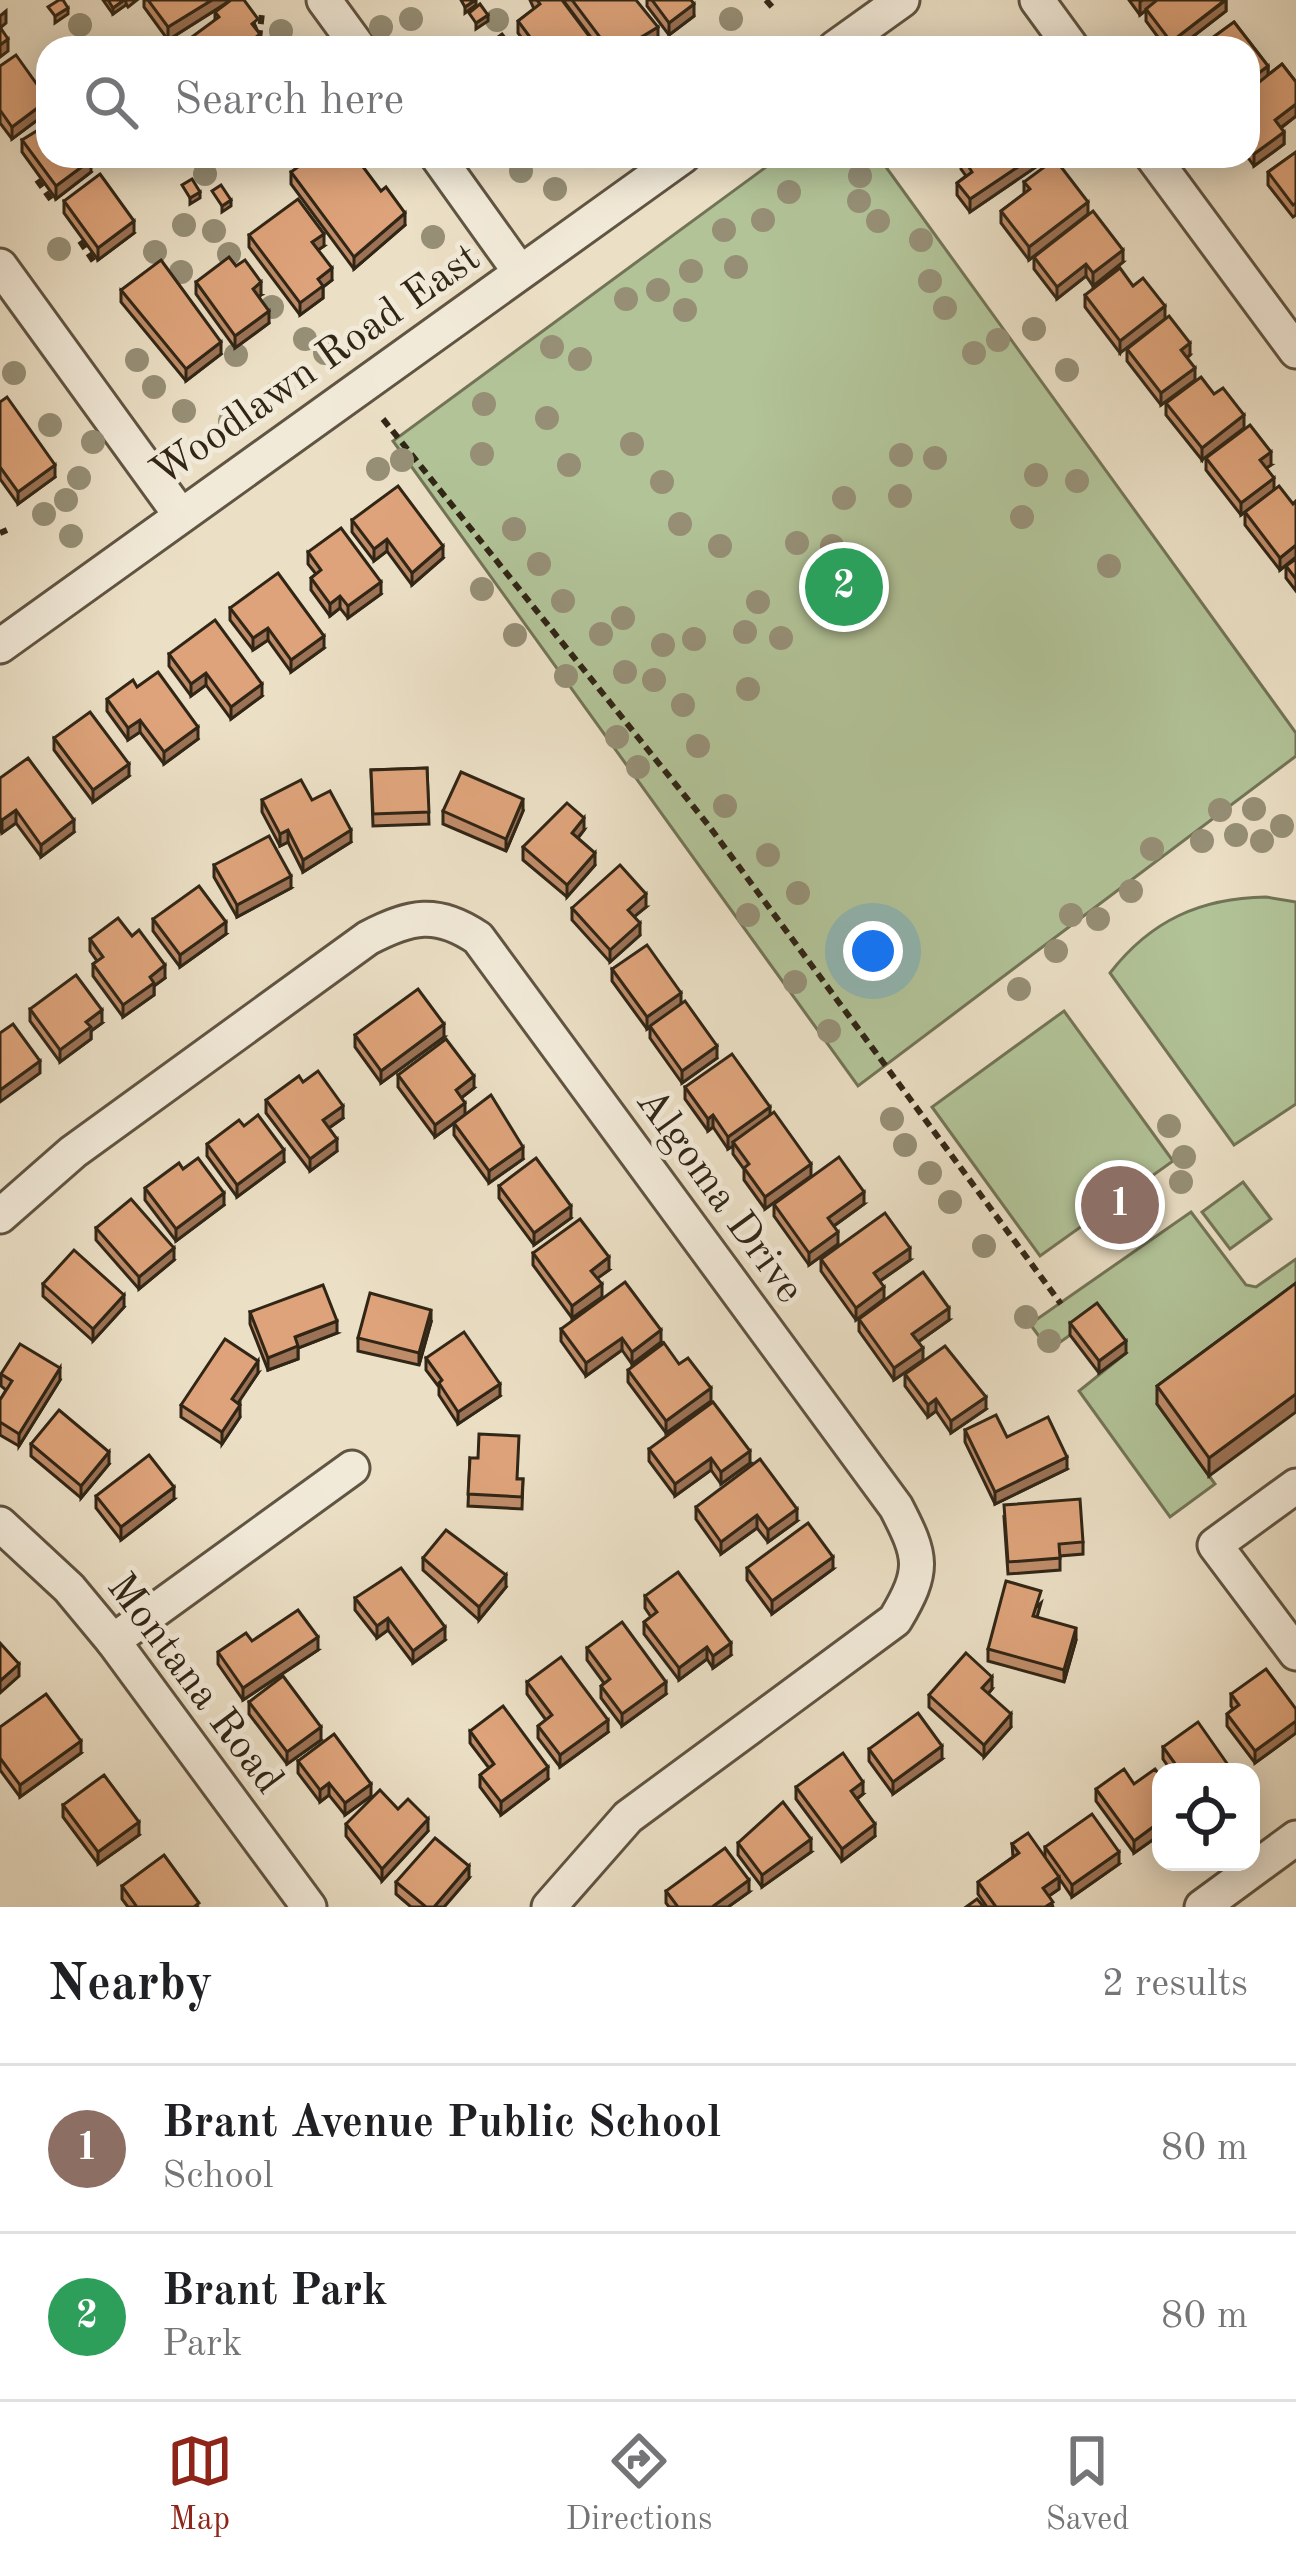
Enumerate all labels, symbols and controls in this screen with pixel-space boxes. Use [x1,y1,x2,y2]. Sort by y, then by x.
search box [36,36,1260,168]
icon: search [78,69,144,135]
text: Search here [174,79,404,124]
street label: Woodlawn Road East [144,237,488,495]
pin: 2 [805,542,883,632]
your location [843,921,903,981]
street label: Algoma Drive [627,1081,810,1311]
pin: 1 [1081,1160,1159,1250]
street label: Montana Road [98,1567,290,1802]
map controls [1152,1763,1260,1871]
button: locate [1152,1763,1260,1871]
text: Nearby [48,1960,213,2011]
text: 2 results [1102,1965,1248,2004]
text: Brant Avenue Public School [162,2102,721,2147]
text: 1 [76,2129,98,2168]
text: 80 m [1161,2129,1248,2168]
text: School [162,2157,274,2196]
text: Brant Park [162,2270,388,2315]
text: 2 [76,2297,98,2336]
text: 80 m [1161,2297,1248,2336]
text: Park [162,2325,242,2364]
tab: Map [167,2428,233,2541]
tab: Directions [566,2428,712,2541]
tab: Saved [1045,2428,1129,2541]

